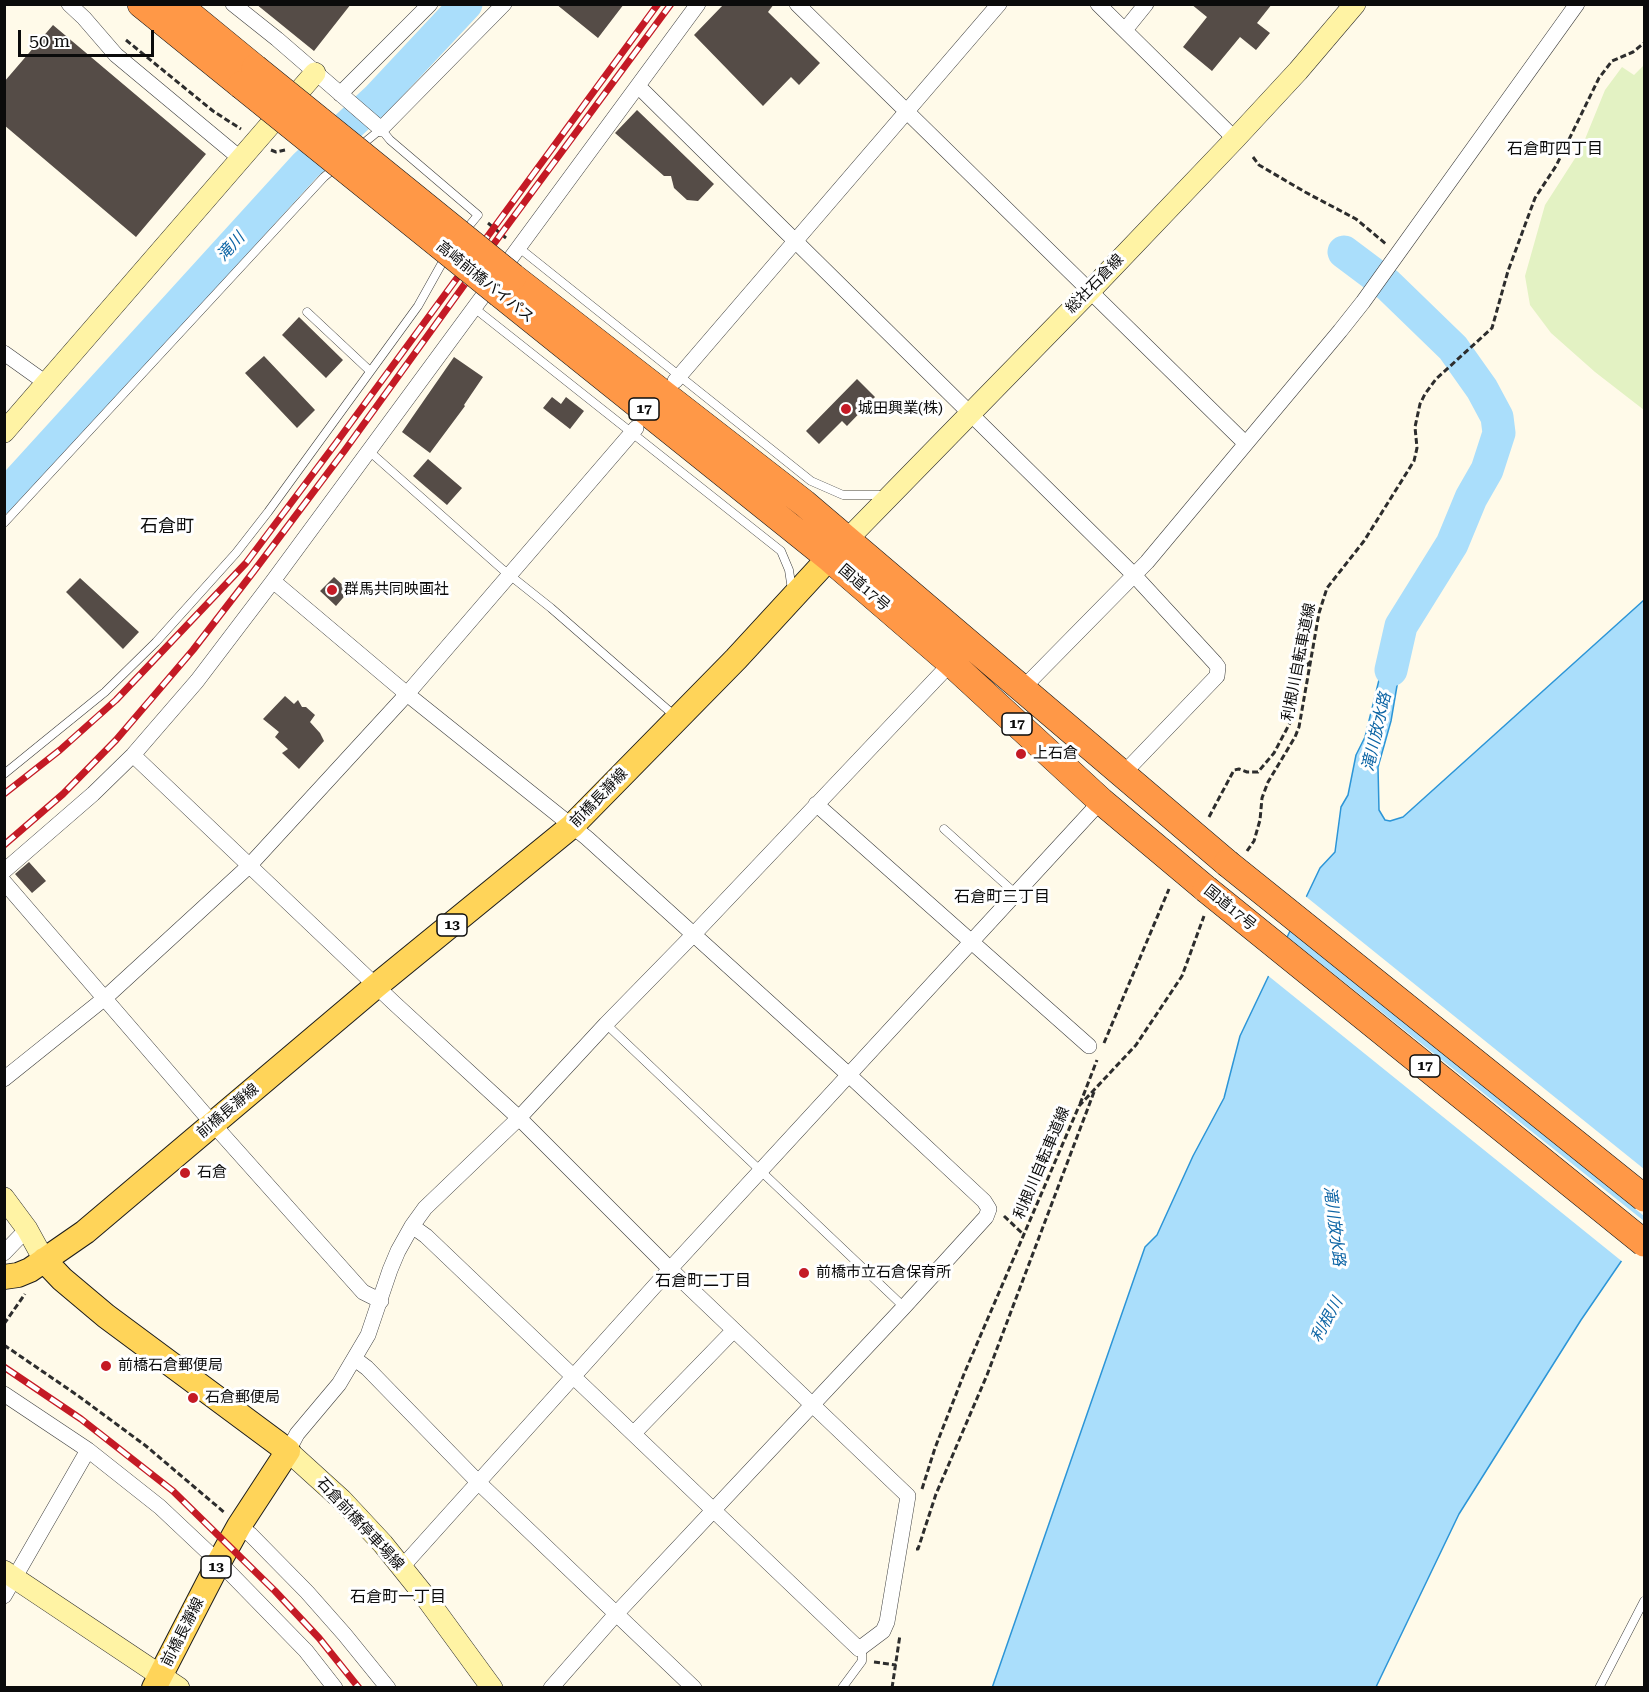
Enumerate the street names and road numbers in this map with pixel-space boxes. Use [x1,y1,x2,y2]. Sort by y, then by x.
street label: 高崎前橋バイパス [433,237,537,327]
street label: 総社石倉線 [1062,251,1128,317]
road number: 17 [629,398,659,420]
street label: 国道17号 [835,561,893,615]
street label: 利根川自転車道線 [1279,601,1319,723]
road number: 17 [1002,713,1032,735]
street label: 前橋長瀞線 [566,765,632,831]
street label: 国道17号 [1200,882,1260,934]
road number: 13 [437,914,467,936]
road number: 17 [1410,1055,1440,1077]
street label: 前橋長瀞線 [193,1080,263,1142]
street label: 利根川自転車道線 [1010,1104,1074,1222]
street label: 石倉前橋停車場線 [312,1474,408,1574]
road number: 13 [201,1556,231,1578]
street label: 前橋長瀞線 [158,1595,208,1669]

